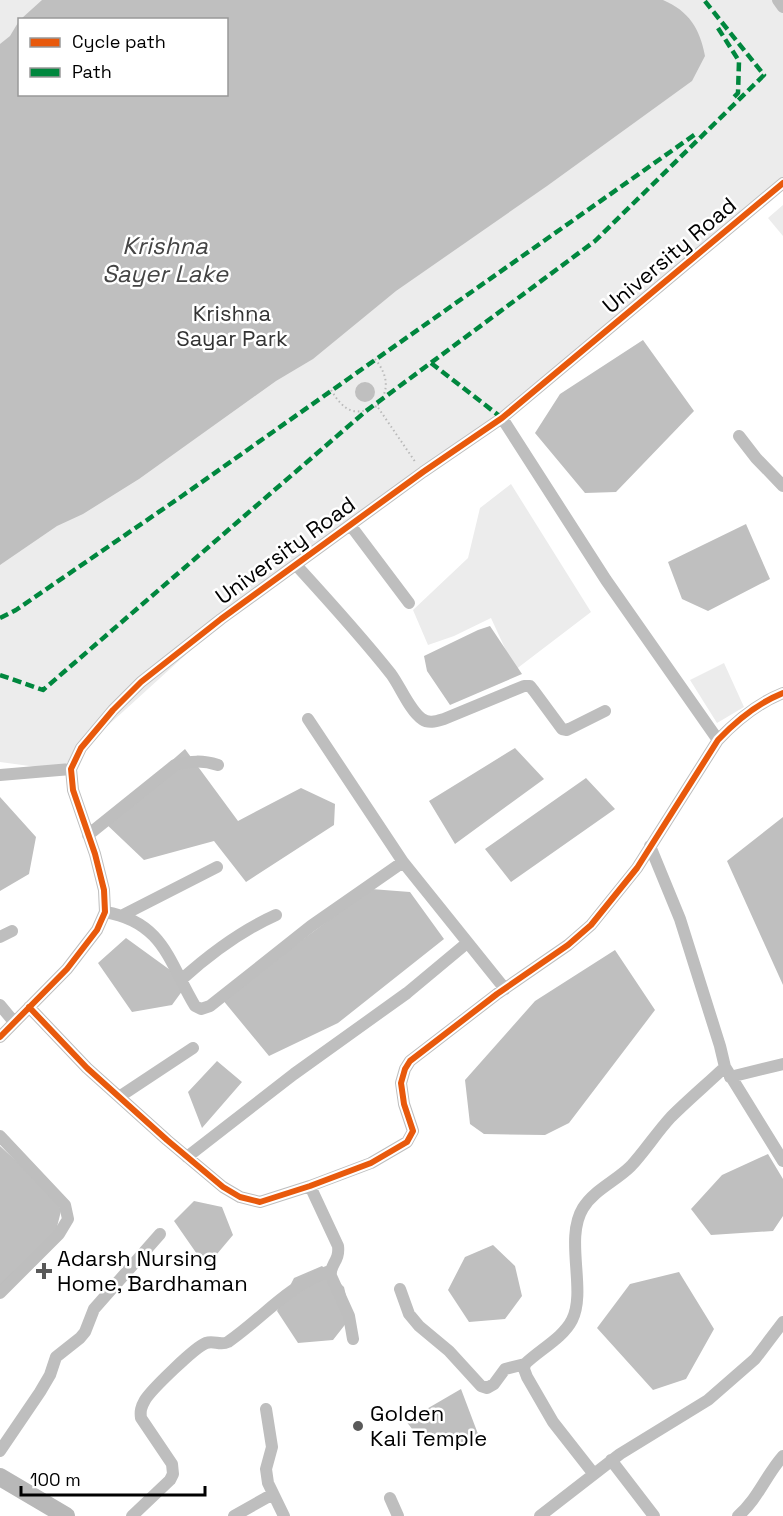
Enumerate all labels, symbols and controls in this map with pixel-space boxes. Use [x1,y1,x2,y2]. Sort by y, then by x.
legend [18,18,228,96]
text: Cycle path [72,30,166,53]
text: Path [72,60,112,83]
street label: University Road [596,191,742,319]
water label: Krishna Sayer Lake [102,230,229,289]
park label: Krishna Sayar Park [176,299,288,352]
street label: University Road [210,490,360,610]
place label: Adarsh Nursing Home, Bardhaman [57,1244,248,1297]
marker: Adarsh Nursing Home, Bardhaman [35,1262,53,1280]
place label: Golden Kali Temple [370,1399,487,1452]
marker: Golden Kali Temple [351,1419,365,1433]
scale bar [21,1459,206,1497]
text: 100 m [30,1468,81,1491]

